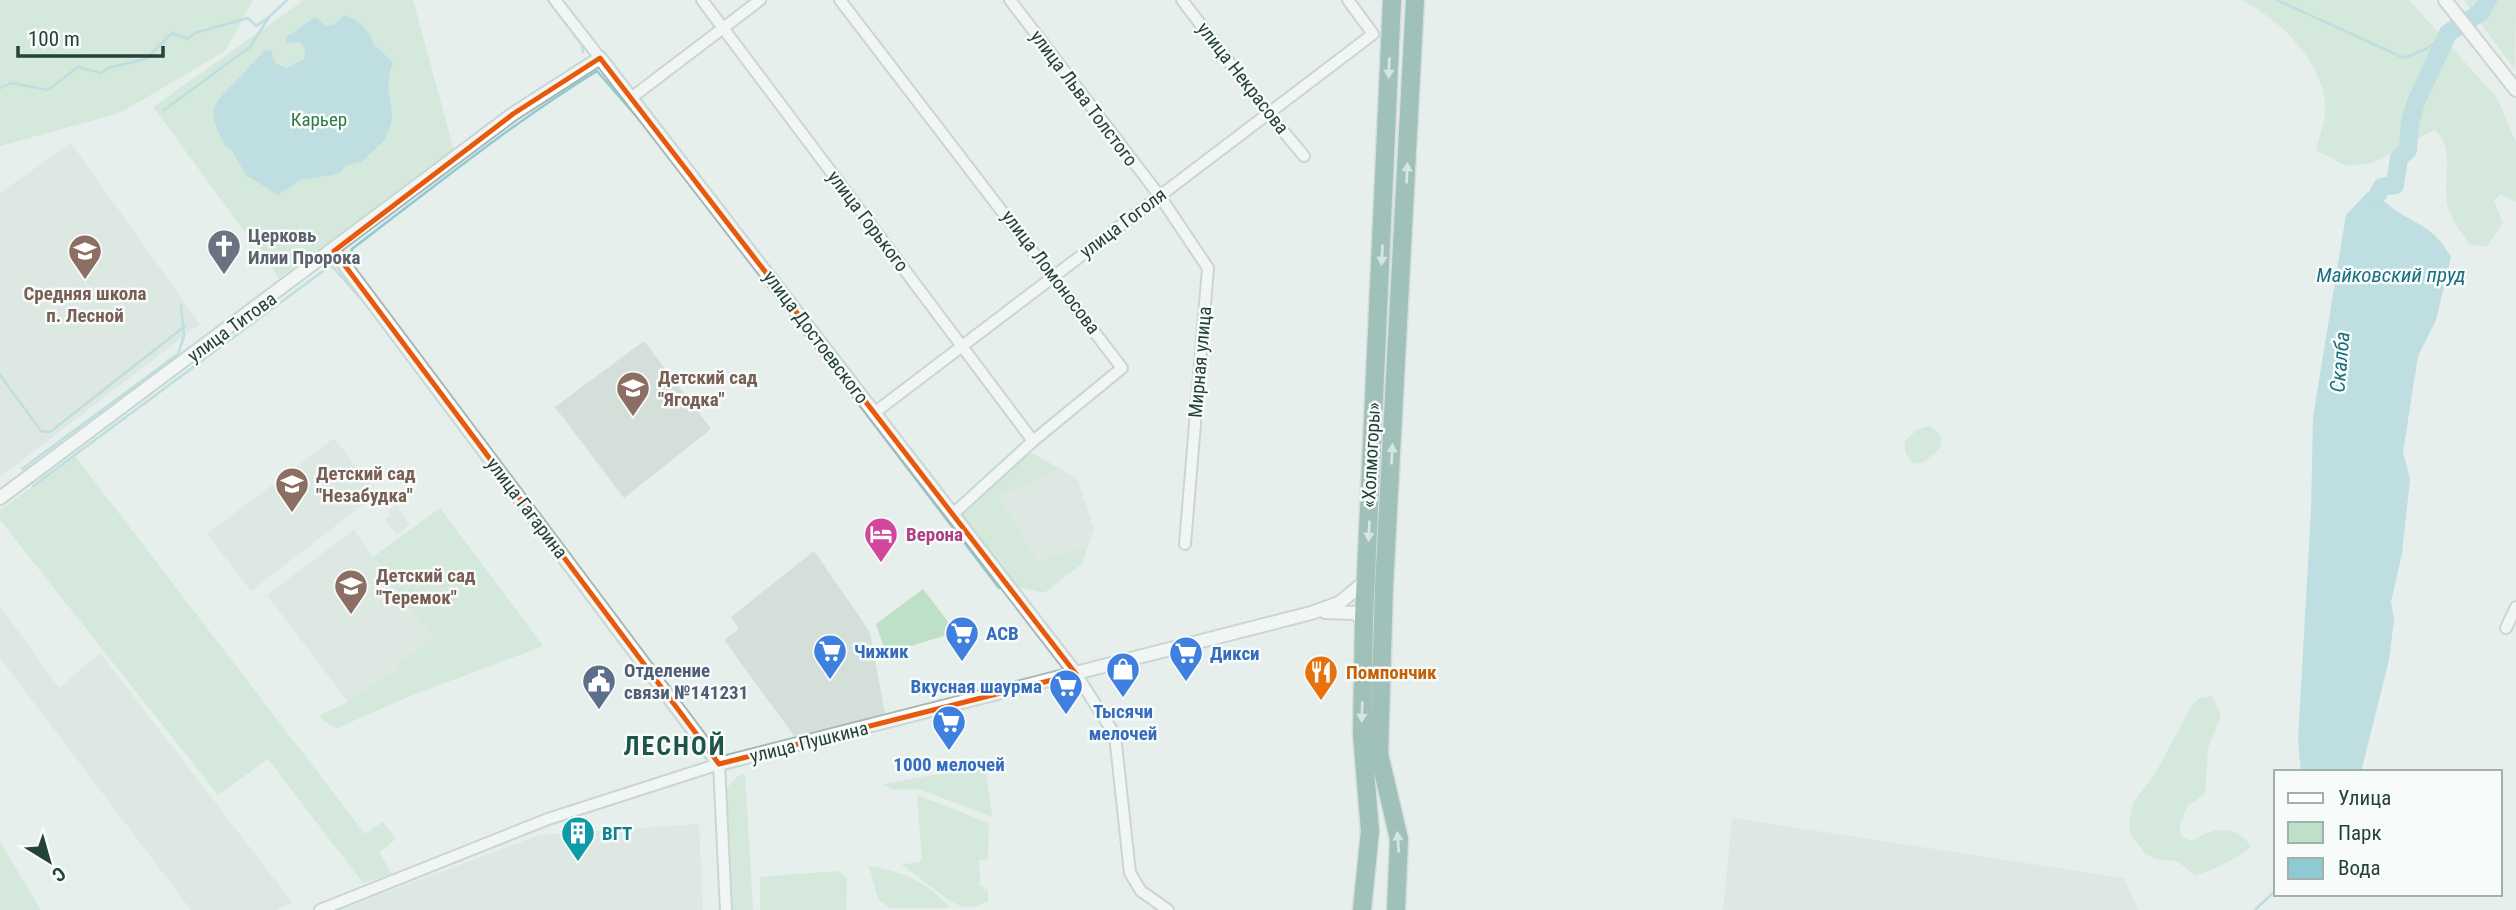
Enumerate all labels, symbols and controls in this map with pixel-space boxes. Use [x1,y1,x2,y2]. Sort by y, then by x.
scale bar [18,14,163,58]
street label: улица Некрасова [1192,17,1294,139]
street label: улица Льва Толстого [1025,25,1143,171]
text: 100 m [28,27,80,51]
one-way arrow [1384,57,1395,79]
park label: Карьер [291,108,347,131]
one-way arrow [1401,161,1412,183]
street label: улица Горького [822,166,914,276]
street label: улица Гоголя [1075,183,1171,263]
street label: улица Ломоносова [997,205,1105,339]
place label: Церковь Илии Пророка [248,224,361,269]
church icon: Церковь Илии Пророка [205,227,243,276]
school or university icon: Средняя школа п. Лесной [66,232,104,281]
one-way arrow [1376,244,1387,266]
water label: Майковский пруд [2316,263,2466,287]
street label: улица Достоевского [759,266,873,408]
place label: Средняя школа п. Лесной [23,282,147,327]
street label: улица Титова [183,287,281,367]
street label: Мирная улица [1184,305,1216,419]
water label: Скалба [2325,331,2355,393]
place label: Детский сад "Ягодка" [658,366,758,411]
school or university icon: Детский сад "Ягодка" [614,369,652,418]
street label: «Холмогоры» [1357,402,1385,508]
one-way arrow [1387,442,1398,464]
street label: улица Гагарина [481,453,573,563]
place label: Детский сад "Незабудка" [316,462,416,507]
school or university icon: Детский сад "Незабудка" [273,465,311,514]
hotel icon: Верона [862,515,900,564]
one-way arrow [1363,520,1374,542]
place label: Верона [906,523,963,546]
place label: Детский сад "Теремок" [376,564,476,609]
school or university icon: Детский сад "Теремок" [332,567,370,616]
supermarket icon: АСВ [943,614,981,663]
place label: АСВ [986,622,1019,645]
supermarket icon: Чижик [811,632,849,681]
supermarket icon: Дикси [1167,634,1205,683]
place label: Чижик [854,640,909,663]
place label: Дикси [1210,642,1260,665]
shop icon: Тысячи мелочей [1104,650,1142,699]
restaurant icon: Помпончик [1302,653,1340,702]
place label: Отделение связи №141231 [624,659,748,704]
place label: Помпончик [1346,661,1437,684]
public building icon: Отделение связи №141231 [580,662,618,711]
supermarket icon: Вкусная шаурма [1047,667,1085,716]
place label: Вкусная шаурма [911,675,1042,698]
place label: Тысячи мелочей [1089,700,1157,745]
one-way arrow [1357,701,1368,723]
supermarket icon: 1000 мелочей [930,703,968,752]
street label: улица Пушкина [748,716,870,768]
district label: ЛЕСНОЙ [624,731,726,761]
place label: 1000 мелочей [893,753,1005,776]
legend [2274,770,2502,896]
text: Улица [2338,786,2391,810]
building icon: ВГТ [559,814,597,863]
text: Парк [2338,821,2382,845]
place label: ВГТ [602,822,632,845]
north arrow [14,826,84,896]
one-way arrow [1392,831,1403,853]
text: Вода [2338,856,2381,880]
text: С [48,862,70,887]

